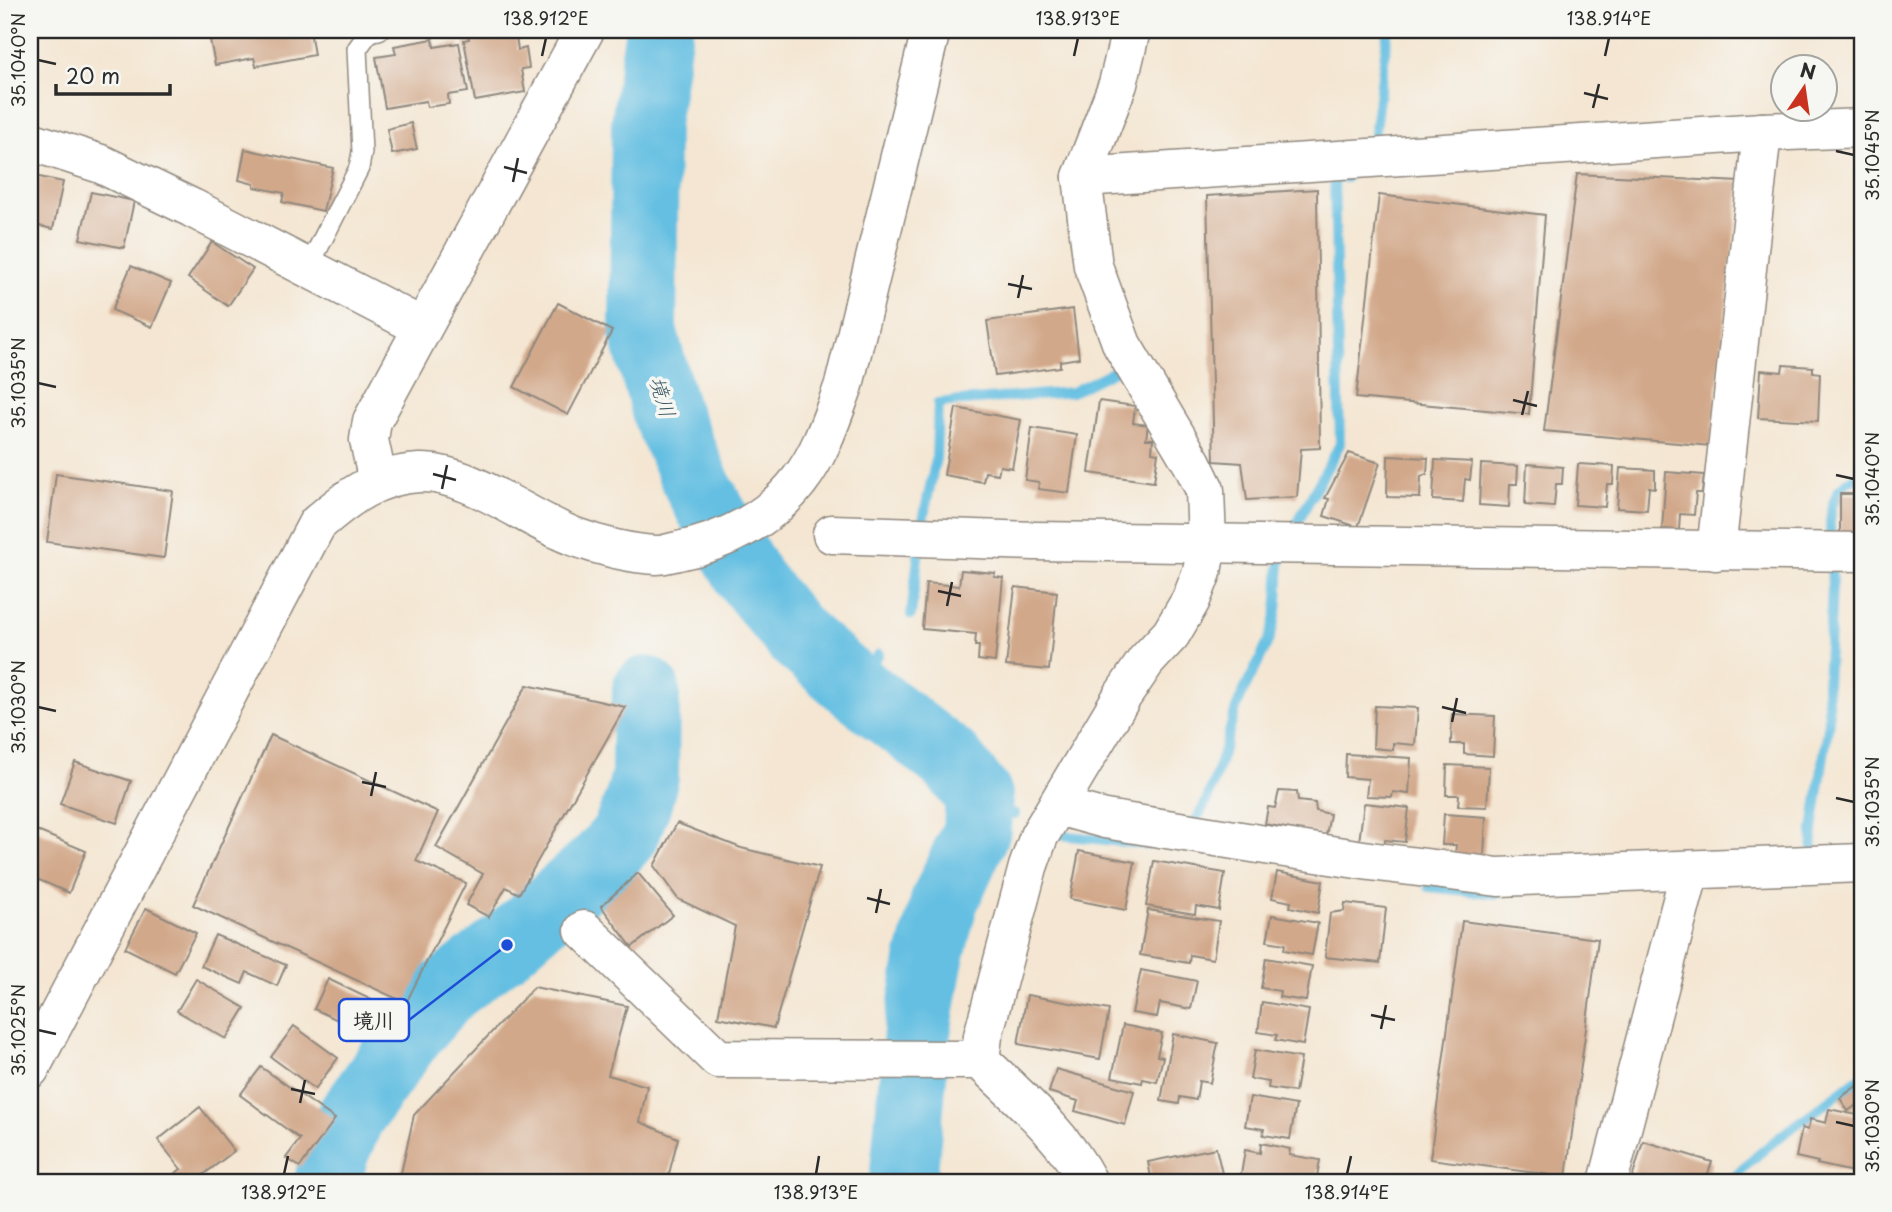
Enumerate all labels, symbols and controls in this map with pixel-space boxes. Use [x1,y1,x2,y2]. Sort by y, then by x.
text: 138.912°E [503,4,589,31]
text: 138.913°E [1036,4,1120,31]
text: 138.914°E [1567,4,1651,31]
text: 35.1040°N [4,13,31,107]
scale bar [56,52,170,96]
north arrow [1770,52,1840,122]
text: N [1798,55,1819,86]
text: 20 m [66,59,120,91]
text: 35.1045°N [1858,109,1885,201]
text: 35.1035°N [4,337,31,429]
water label: 境川 [642,372,685,421]
text: 35.1040°N [1858,432,1885,526]
text: 35.1030°N [4,660,31,754]
text: 35.1035°N [1858,756,1885,848]
text: 35.1025°N [4,984,31,1076]
callout: 境川 [339,999,409,1041]
text: 境川 [353,1003,395,1035]
text: 35.1030°N [1858,1079,1885,1173]
text: 138.912°E [241,1178,327,1205]
text: 138.913°E [774,1178,858,1205]
text: 138.914°E [1305,1178,1389,1205]

